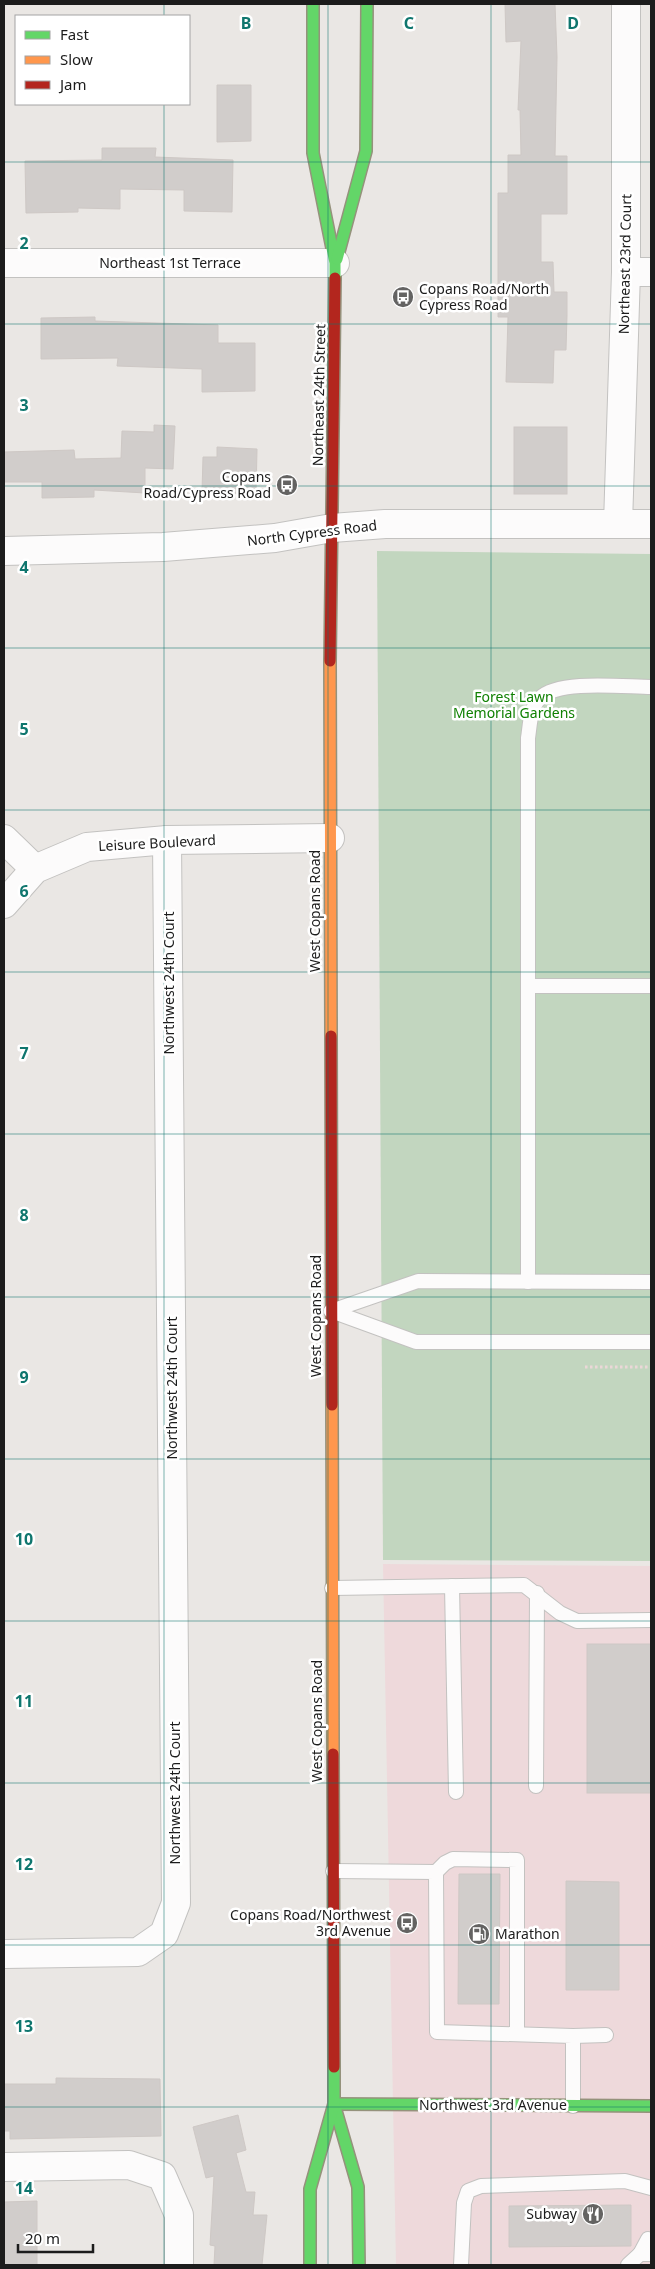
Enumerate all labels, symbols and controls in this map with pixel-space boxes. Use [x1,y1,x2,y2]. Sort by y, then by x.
text: B [241,12,251,34]
text: C [404,12,414,34]
text: D [567,12,579,34]
legend [15,15,190,105]
text: Fast [60,24,89,44]
text: Slow [60,49,93,69]
text: Jam [58,74,87,94]
street label: Northeast 23rd Court [614,194,635,334]
text: 2 [19,232,29,254]
street label: Northeast 1st Terrace [99,253,241,272]
place label: Copans Road/North Cypress Road [419,279,549,314]
bus stop icon: Copans Road/North Cypress Road [391,285,415,309]
street label: Northeast 24th Street [308,324,329,466]
text: 3 [19,394,29,416]
place label: Copans Road/Cypress Road [143,467,271,502]
bus stop icon: Copans Road/Cypress Road [275,473,299,497]
street label: North Cypress Road [246,515,378,550]
text: 4 [19,556,29,578]
park label: Forest Lawn Memorial Gardens [453,687,575,722]
text: 5 [19,718,29,740]
street label: Leisure Boulevard [98,830,216,855]
street label: West Copans Road [305,850,324,972]
text: 6 [19,880,29,902]
street label: Northwest 24th Court [159,911,178,1055]
text: 7 [19,1042,29,1064]
text: 8 [19,1204,29,1226]
street label: West Copans Road [306,1255,325,1377]
street label: Northwest 24th Court [162,1316,181,1460]
text: 9 [19,1366,29,1388]
text: 10 [15,1528,33,1550]
street label: West Copans Road [307,1660,326,1782]
text: 11 [15,1690,33,1712]
street label: Northwest 24th Court [165,1721,184,1865]
text: 12 [15,1853,33,1875]
place label: Copans Road/Northwest 3rd Avenue [230,1905,391,1940]
bus stop icon: Copans Road/Northwest 3rd Avenue [395,1911,419,1935]
fuel station icon: Marathon [467,1922,491,1946]
place label: Marathon [495,1924,560,1943]
text: 13 [15,2015,33,2037]
street label: Northwest 3rd Avenue [419,2095,567,2114]
text: 14 [15,2177,33,2199]
restaurant icon: Subway [581,2202,605,2226]
place label: Subway [526,2204,578,2223]
scale bar [18,2222,92,2254]
text: 20 m [25,2228,60,2248]

